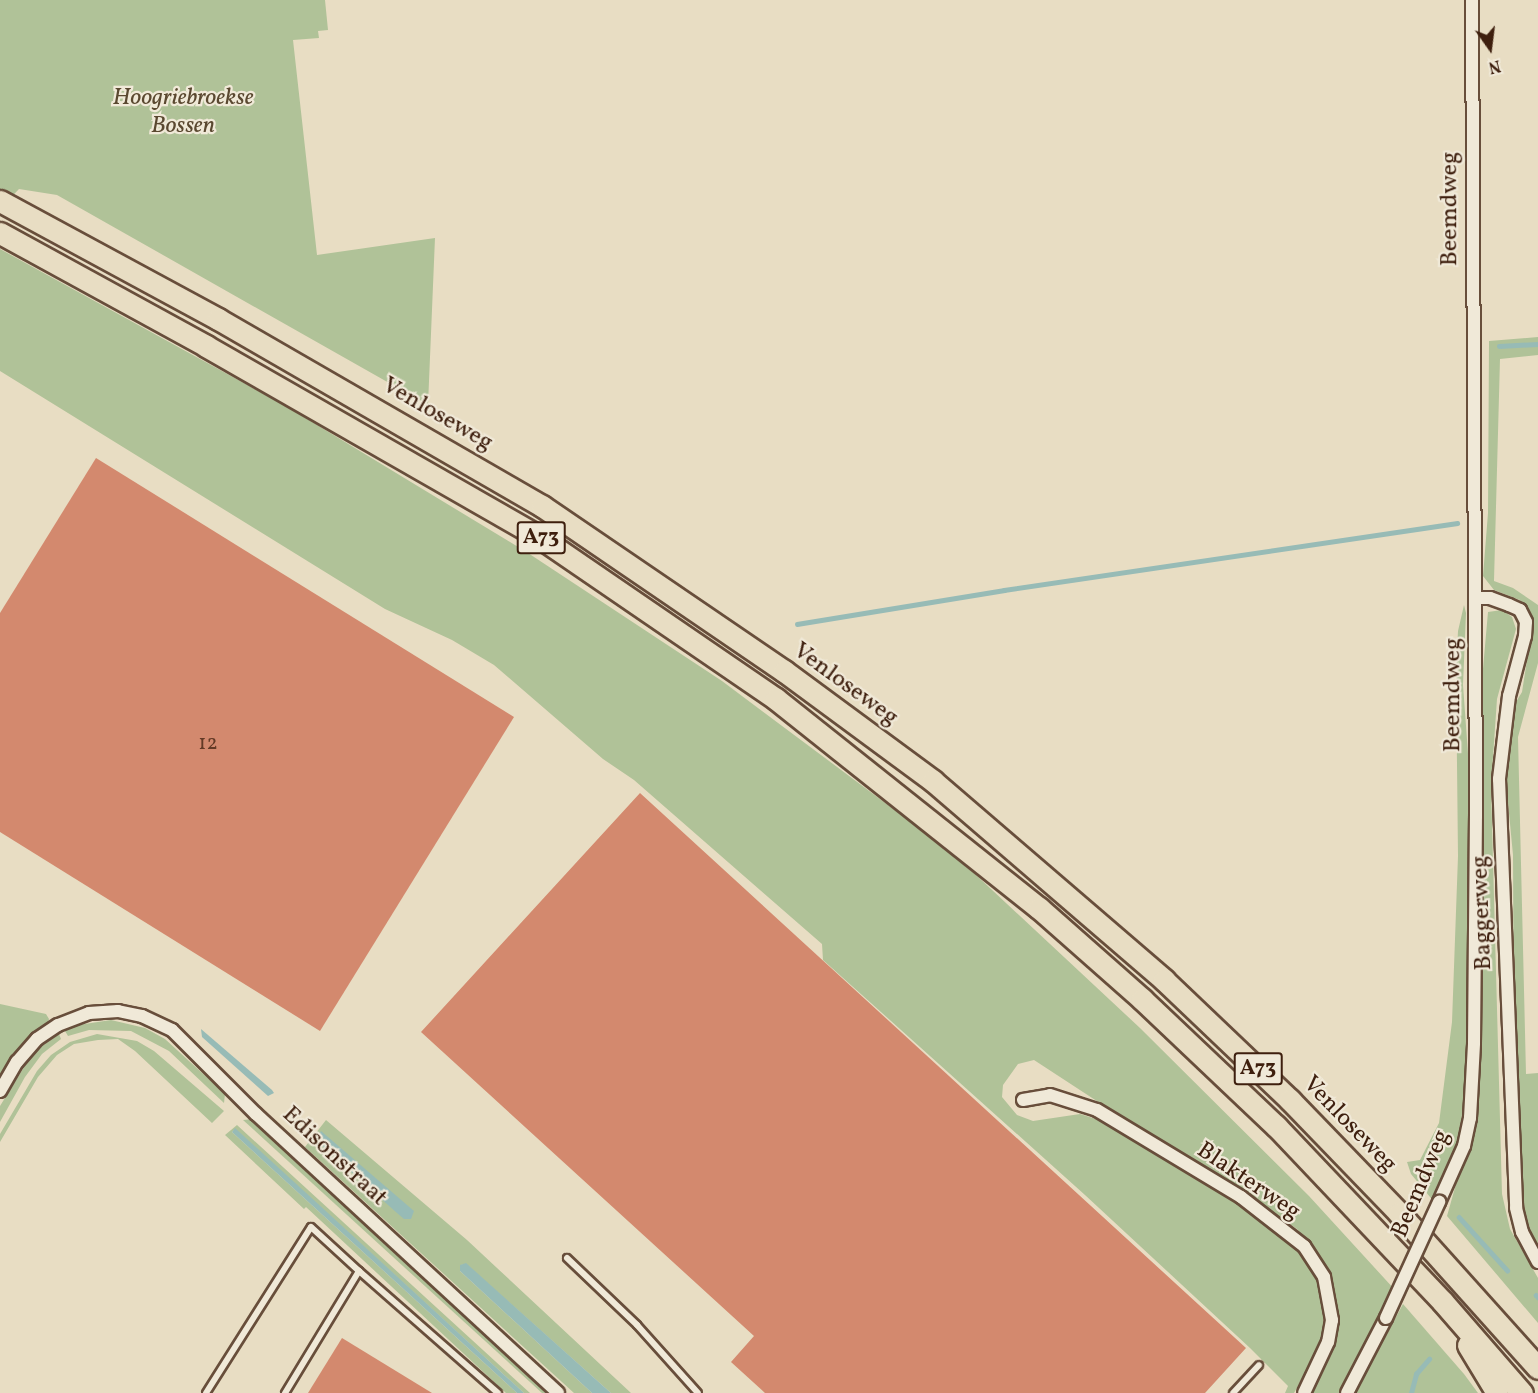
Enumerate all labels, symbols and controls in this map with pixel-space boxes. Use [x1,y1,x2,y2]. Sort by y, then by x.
north arrow [1460,18,1520,78]
text: N [1486,53,1503,78]
park label: Hoogriebroekse Bossen [113,85,253,141]
street label: Beemdweg [1437,152,1465,266]
street label: Venloseweg [376,372,498,458]
road number: A73 [516,519,566,557]
street label: Venloseweg [787,637,903,733]
street label: Beemdweg [1440,638,1468,752]
house number: 12 [198,731,218,757]
street label: Baggerweg [1467,855,1499,971]
road number: A73 [1232,1050,1284,1088]
street label: Venloseweg [1296,1071,1402,1179]
street label: Edisonstraat [275,1101,393,1213]
street label: Beemdweg [1386,1126,1458,1242]
street label: Blakterweg [1191,1137,1305,1227]

